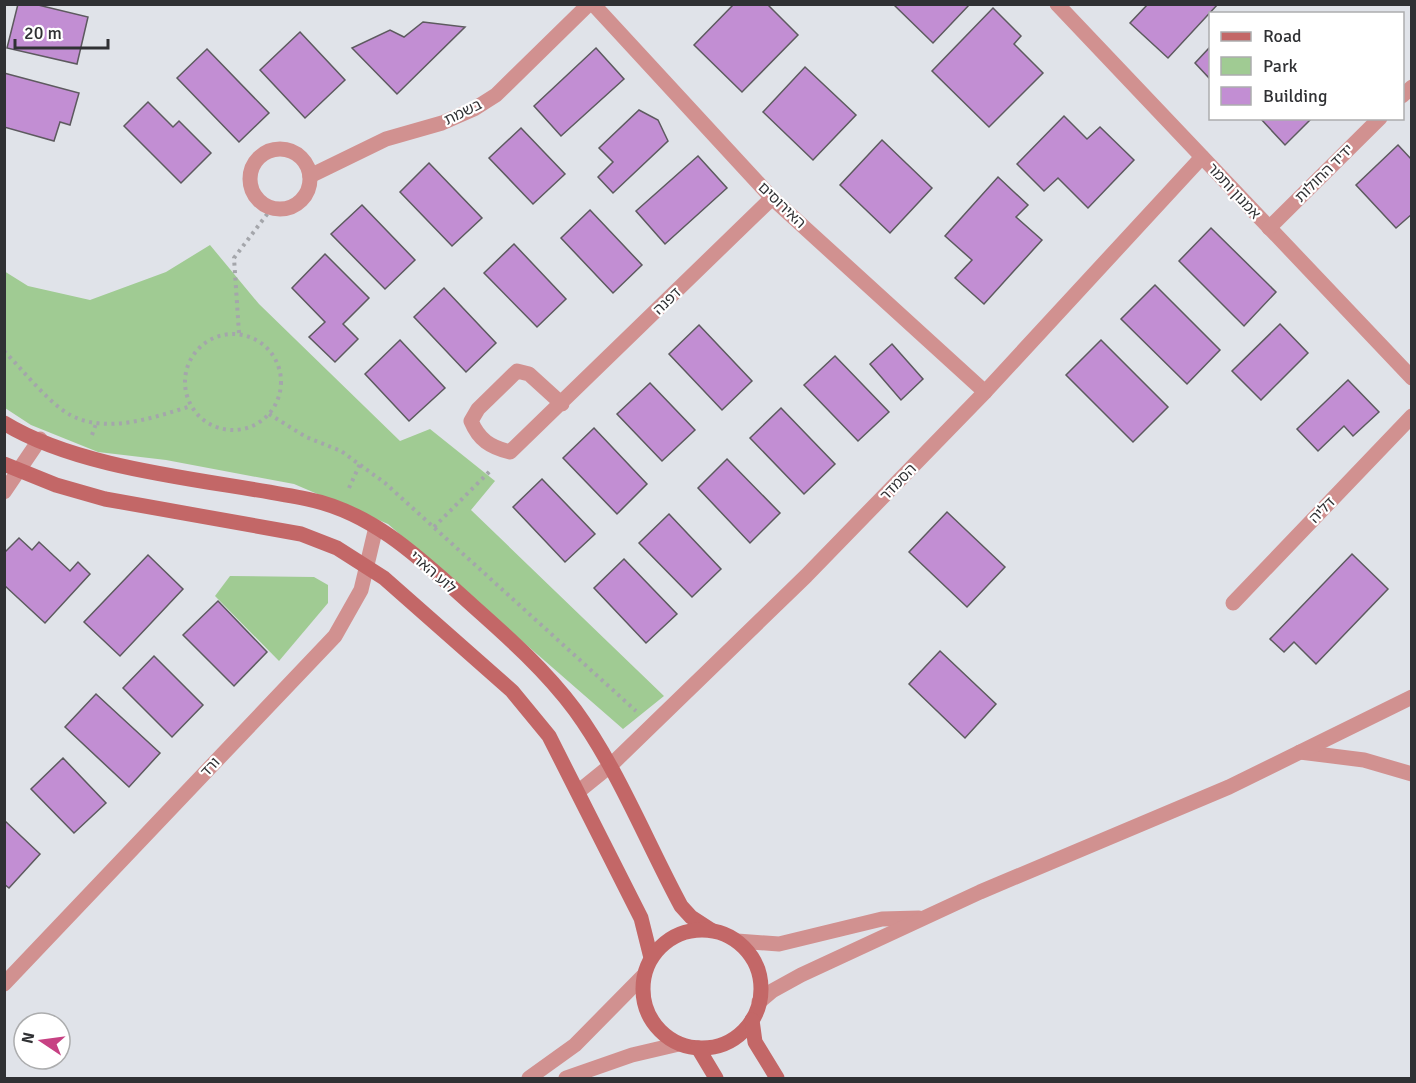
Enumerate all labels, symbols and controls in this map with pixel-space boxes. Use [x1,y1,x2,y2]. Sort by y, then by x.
scale bar [15,12,108,50]
legend [1209,12,1404,120]
text: 20 m [24,22,62,44]
text: Road [1263,25,1302,47]
text: Park [1263,55,1298,77]
text: Building [1263,85,1327,107]
street label: בשמת [441,95,485,129]
street label: ידיד החולות [1291,140,1357,206]
street label: אמנון ותמר [1204,159,1264,223]
street label: האירוסים [755,178,809,232]
street label: דפנה [649,284,685,318]
street label: הסמדר [876,460,920,504]
street label: דליה [1305,493,1339,527]
street label: לוע הארי [406,547,460,597]
street label: ורד [196,753,224,781]
north arrow [12,1011,72,1071]
text: N [17,1030,39,1046]

